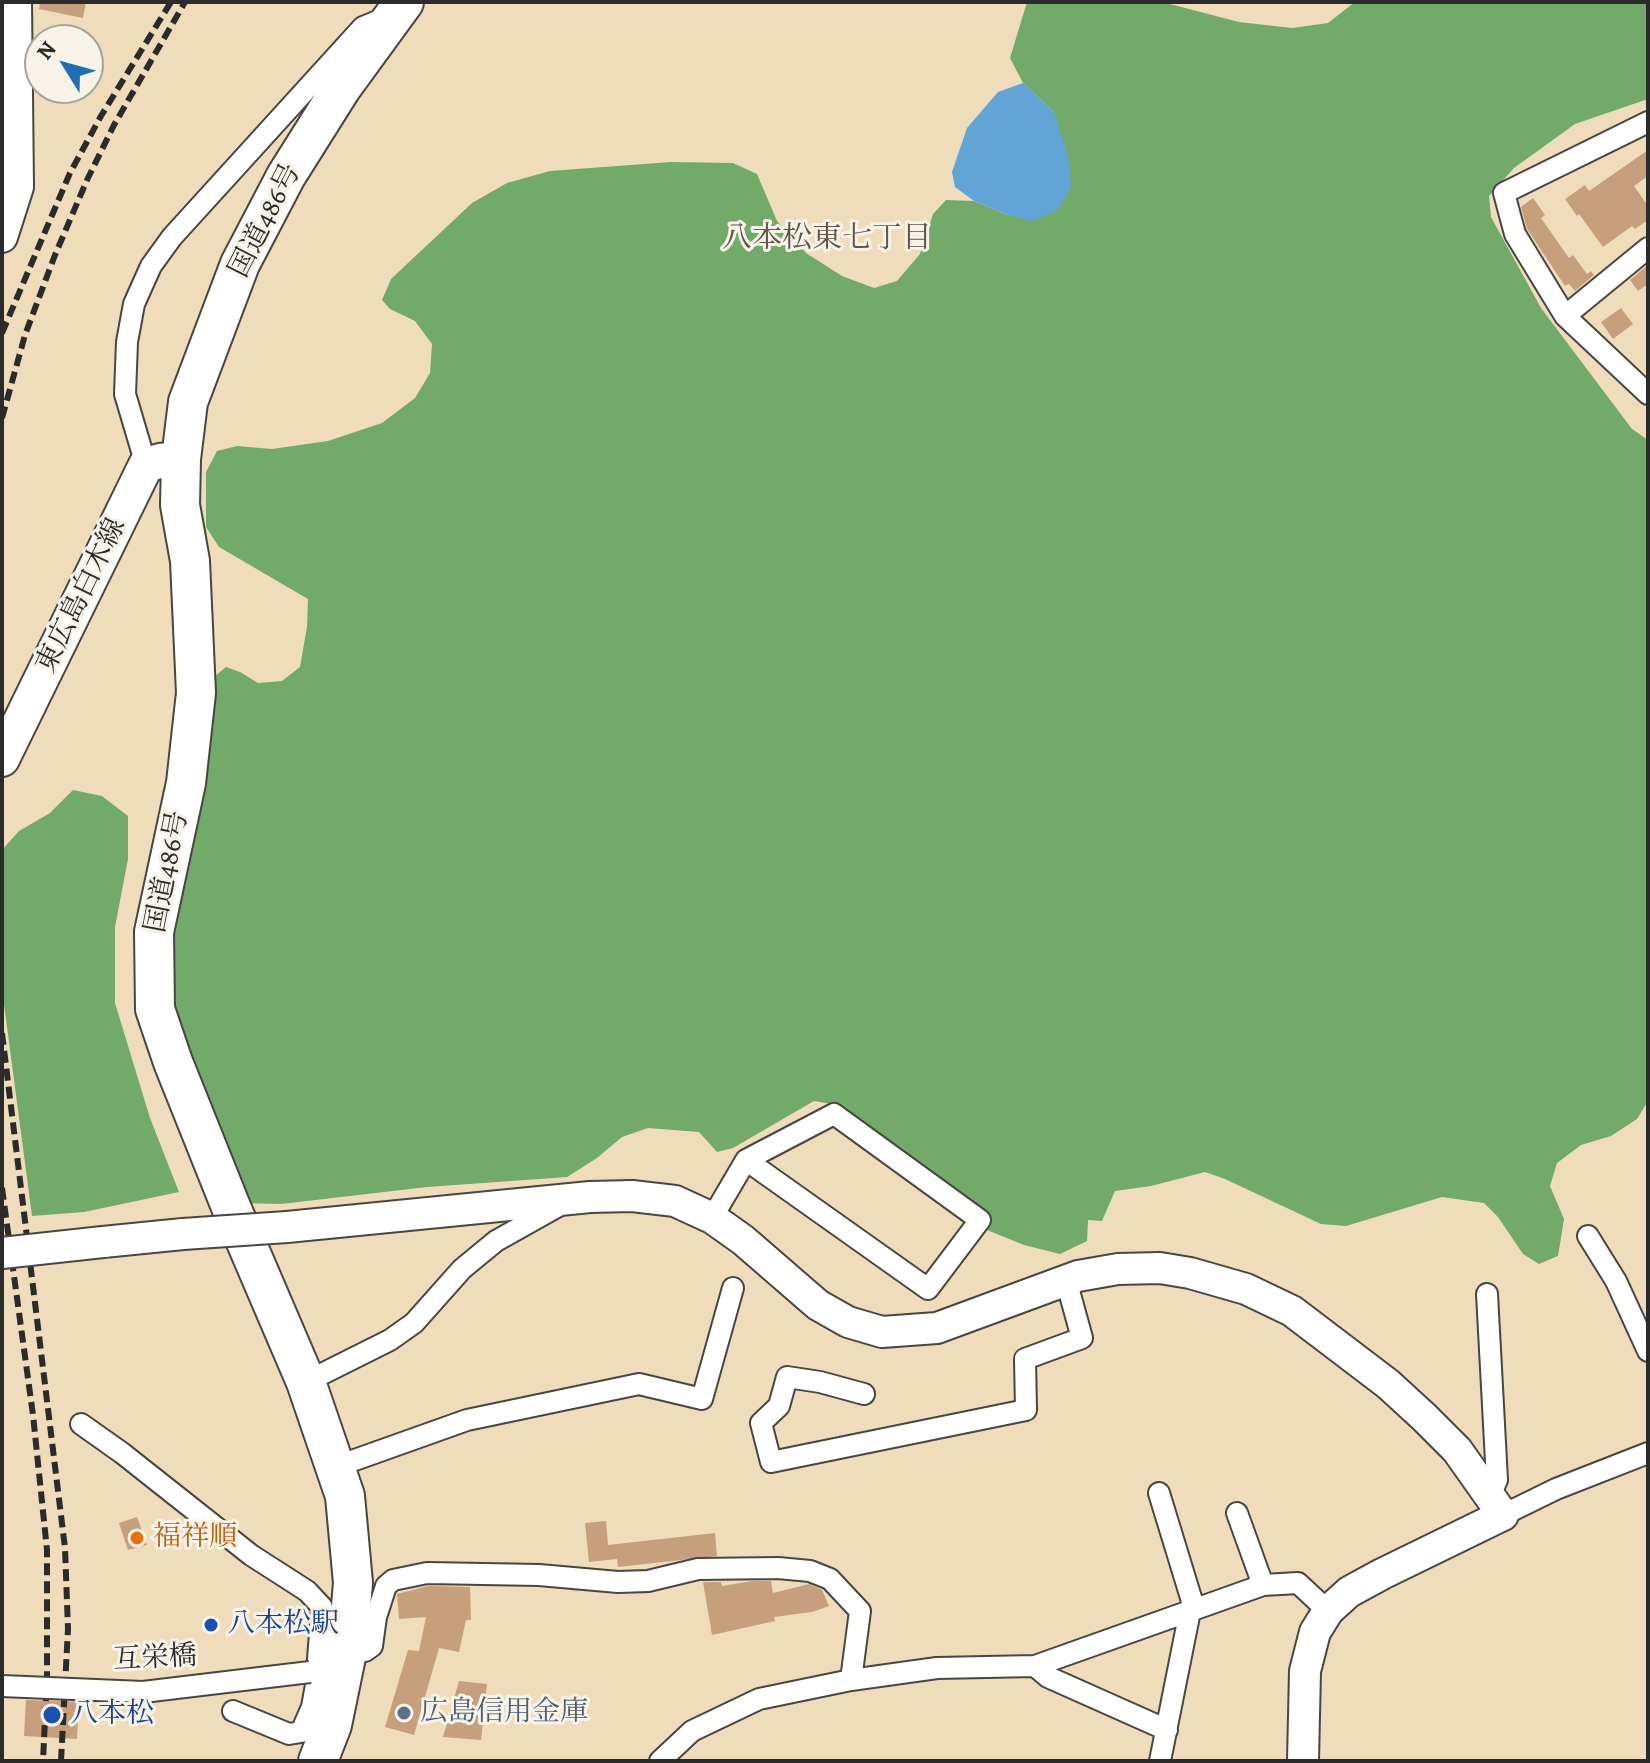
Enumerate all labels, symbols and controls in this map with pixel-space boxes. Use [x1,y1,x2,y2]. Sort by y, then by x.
north arrow [24,24,104,104]
text: N [30,35,63,66]
street label: 国道486号 [223,158,309,284]
district label: 八本松東七丁目 [722,222,932,258]
street label: 東広島白木線 [30,513,134,679]
street label: 国道486号 [140,808,196,936]
place label: 福祥順 [153,1521,237,1555]
marker: 福祥順 [128,1529,146,1547]
place label: 八本松駅 [227,1608,339,1642]
marker: 八本松駅 [202,1616,220,1634]
street label: 互栄橋 [112,1640,198,1678]
place label: 広島信用金庫 [420,1696,588,1730]
place label: 八本松 [70,1698,154,1732]
marker: 八本松 [41,1704,63,1726]
marker: 広島信用金庫 [395,1704,413,1722]

